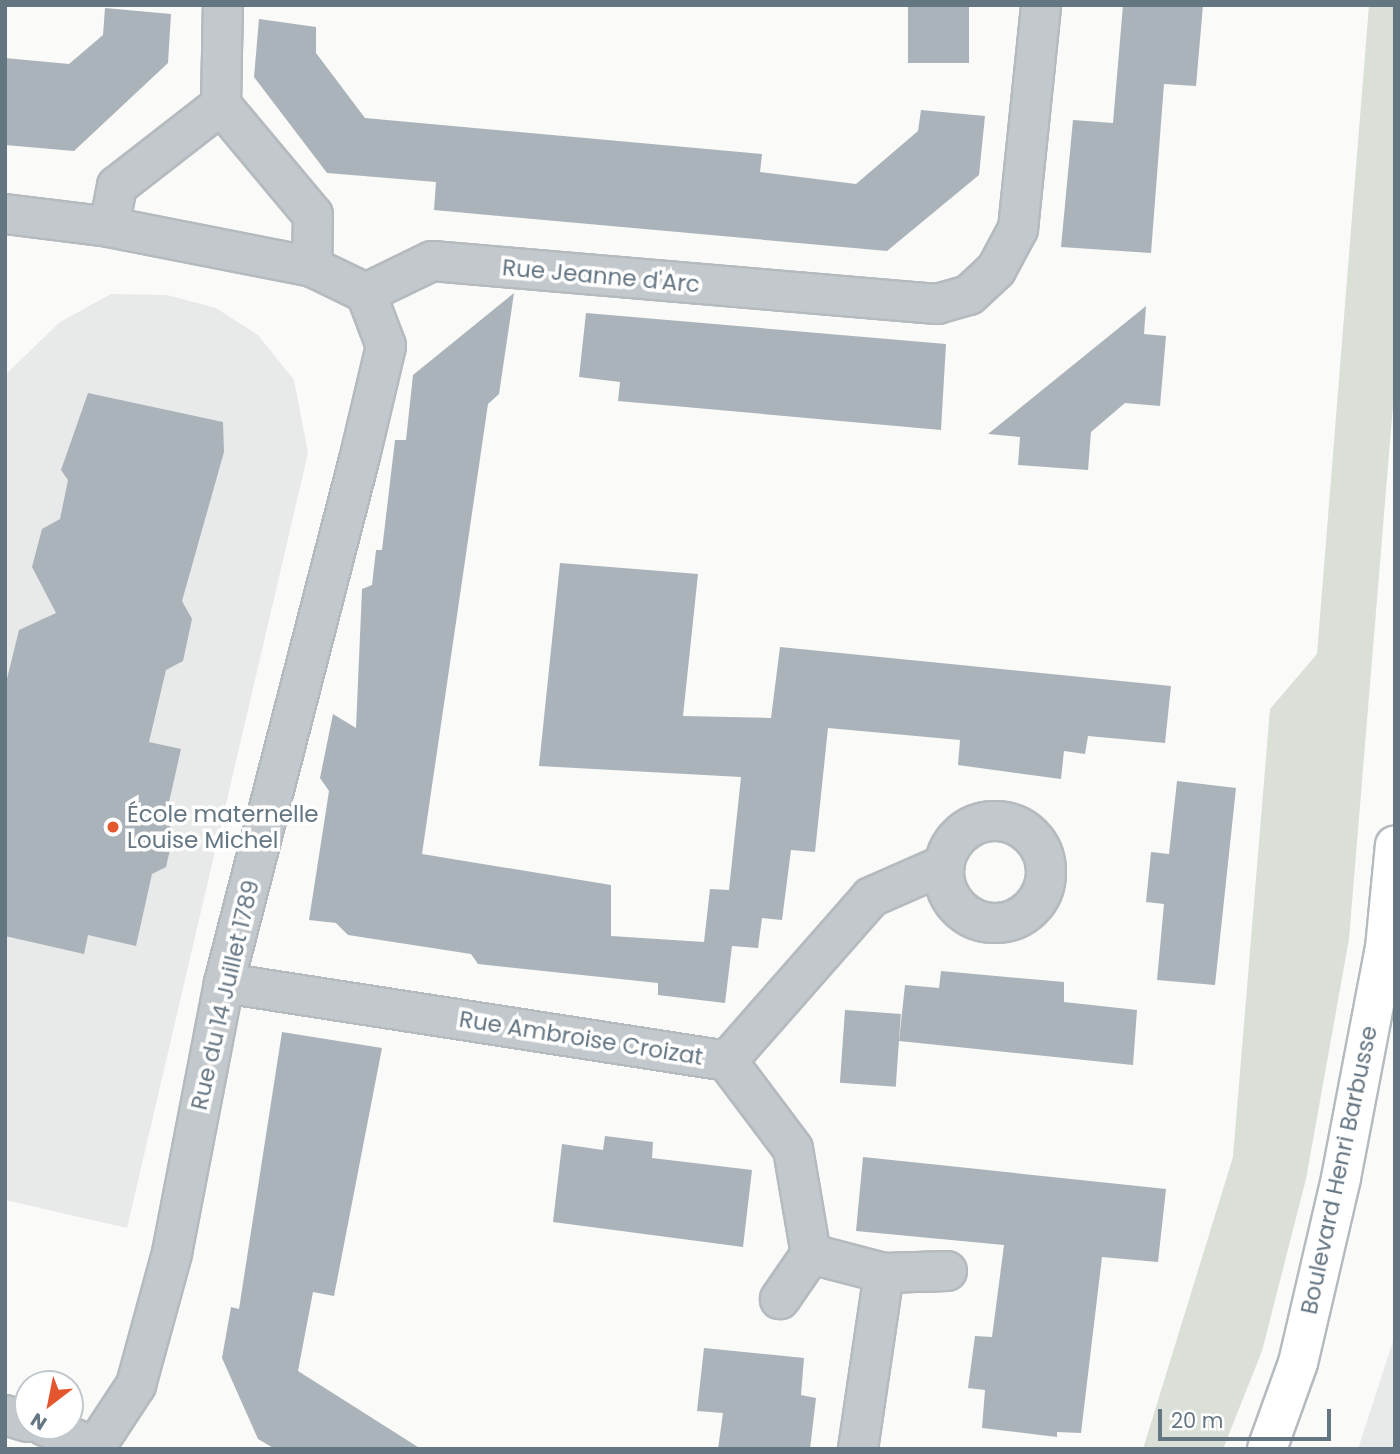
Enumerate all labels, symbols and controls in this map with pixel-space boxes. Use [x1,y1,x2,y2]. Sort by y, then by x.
street label: Rue Jeanne d'Arc [501,254,701,298]
place label: École maternelle Louise Michel [127,800,319,854]
marker: École maternelle Louise Michel [105,819,121,835]
street label: Rue du 14 Juillet 1789 [185,877,265,1113]
street label: Rue Ambroise Croizat [457,1005,705,1071]
street label: Boulevard Henri Barbusse [1295,1023,1383,1317]
north arrow [14,1370,84,1440]
scale bar [1162,1394,1335,1438]
text: N [25,1406,52,1437]
text: 20 m [1171,1406,1224,1435]

